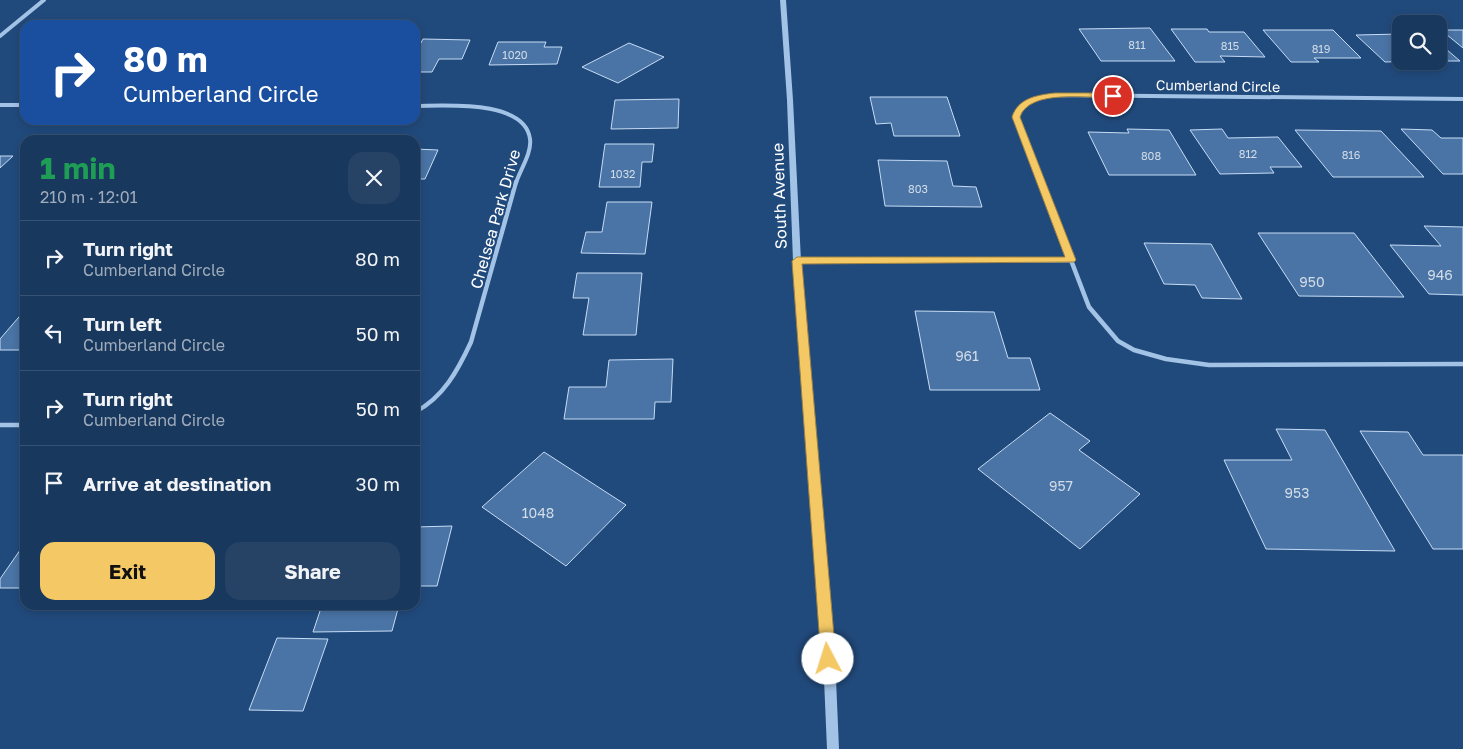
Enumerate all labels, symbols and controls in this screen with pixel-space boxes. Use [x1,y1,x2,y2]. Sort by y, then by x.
map controls [1392,15,1447,70]
button: search [1392,15,1447,70]
text: 80 m [123,38,208,80]
house number: 811 [1128,38,1146,51]
house number: 815 [1221,39,1239,52]
icon: right [40,40,105,105]
house number: 819 [1312,42,1330,55]
house number: 1020 [502,48,528,61]
pin [1092,75,1134,117]
street label: Cumberland Circle [1156,76,1280,95]
text: Cumberland Circle [123,80,318,107]
icon: arrive [1099,82,1127,110]
street label: South Avenue [767,143,791,249]
street label: Chelsea Park Drive [466,147,524,291]
house number: 812 [1239,147,1257,160]
house number: 816 [1342,148,1361,161]
house number: 808 [1141,149,1161,162]
text: 1 min [40,150,116,186]
button: close [348,152,400,204]
house number: 1032 [611,167,635,180]
house number: 803 [908,182,928,195]
text: 210 m · 12:01 [40,187,137,207]
text: Turn right [83,237,173,260]
icon: right [40,244,68,272]
text: 80 m [355,247,400,270]
text: Cumberland Circle [83,260,225,280]
house number: 946 [1427,266,1453,283]
house number: 950 [1299,273,1325,290]
text: Turn left [83,312,162,335]
icon: left [40,319,68,347]
text: 50 m [356,322,400,345]
text: Cumberland Circle [83,335,225,355]
house number: 961 [955,347,979,364]
text: Turn right [83,387,173,410]
icon: right [40,394,68,422]
text: 50 m [356,397,400,420]
text: Cumberland Circle [83,410,225,430]
icon: arrive [40,469,68,497]
text: Arrive at destination [83,472,271,495]
text: 30 m [356,472,400,495]
house number: 957 [1049,477,1073,494]
house number: 953 [1285,484,1309,501]
house number: 1048 [522,504,554,521]
button: Exit [40,542,215,600]
button: Share [225,542,400,600]
position arrow [801,632,853,684]

